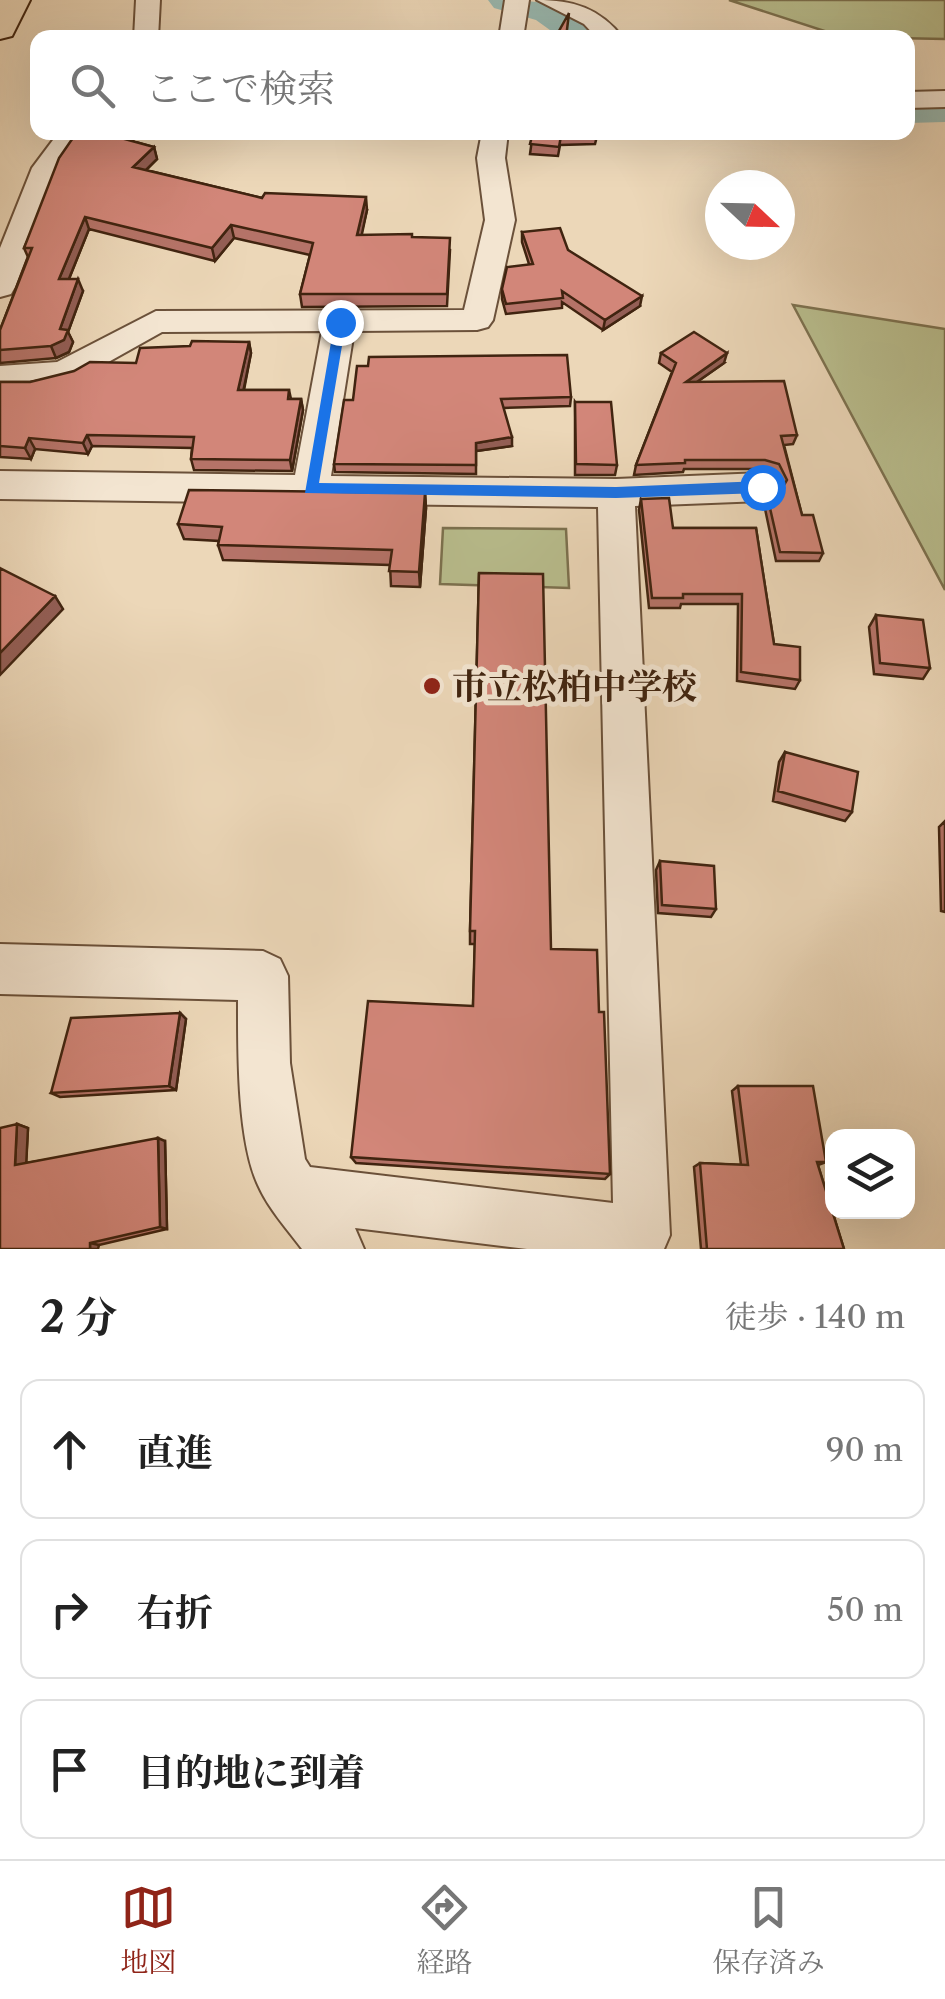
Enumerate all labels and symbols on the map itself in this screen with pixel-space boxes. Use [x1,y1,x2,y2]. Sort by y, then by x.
north arrow [705,170,795,260]
route end [318,300,364,346]
route start [740,465,786,511]
place label: 市立松柏中学校 [452,665,697,708]
marker: 市立松柏中学校 [421,675,443,697]

